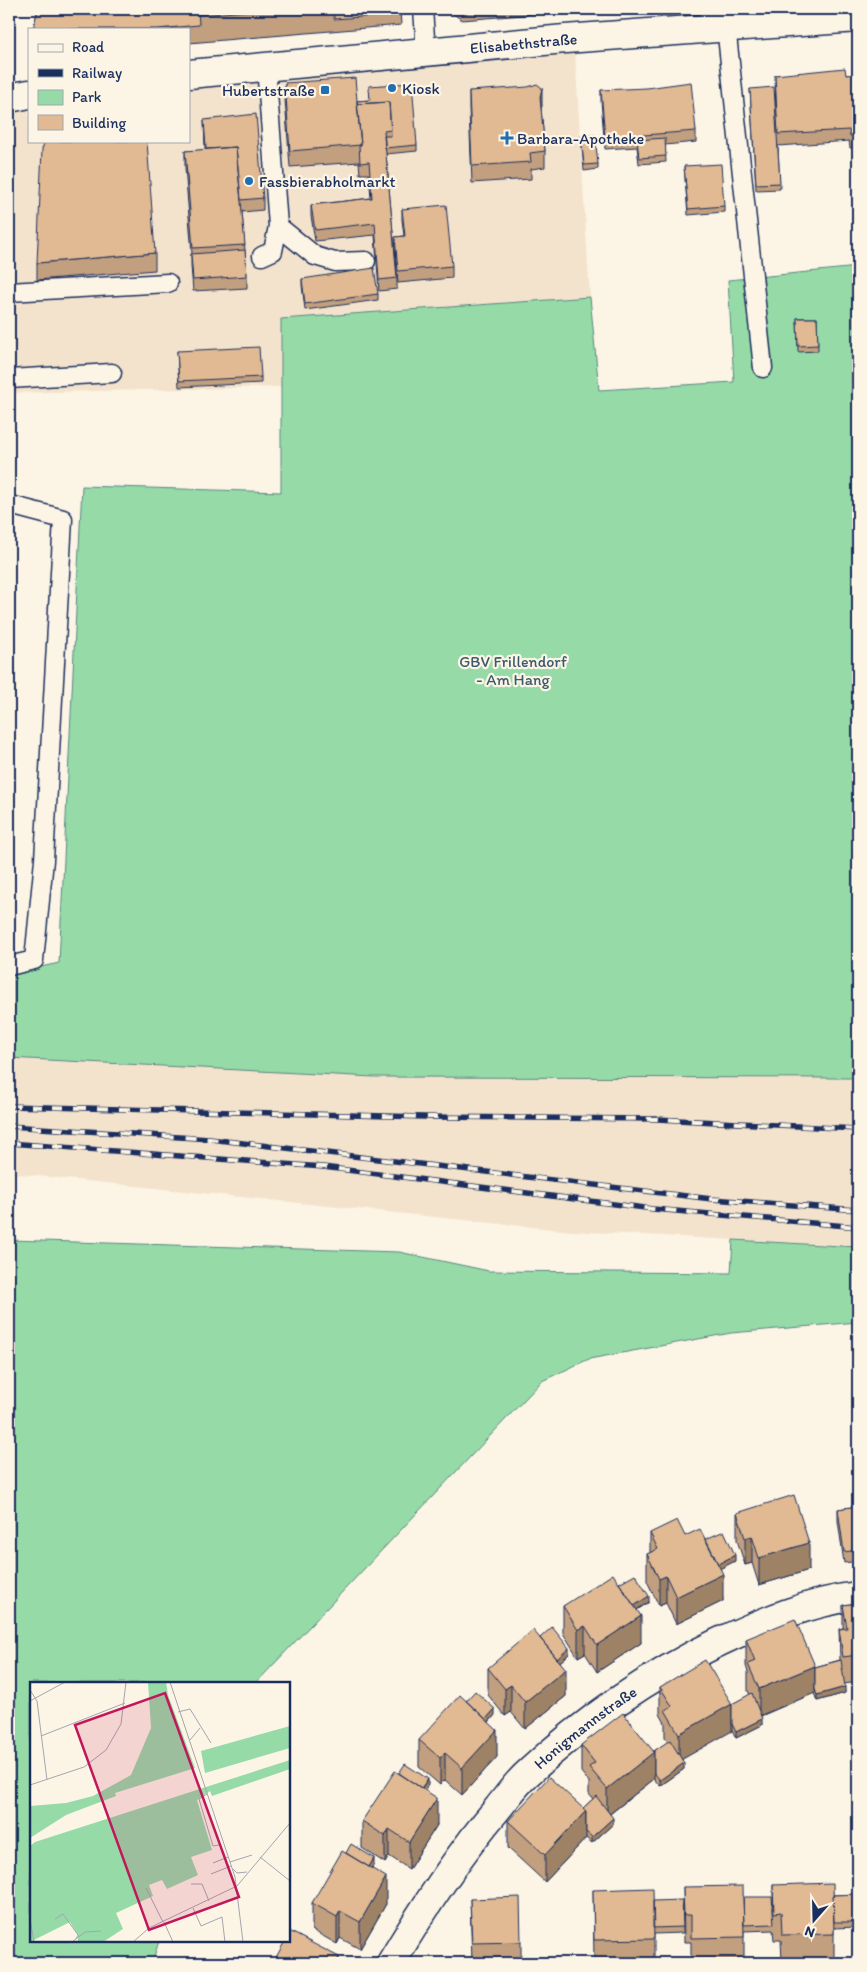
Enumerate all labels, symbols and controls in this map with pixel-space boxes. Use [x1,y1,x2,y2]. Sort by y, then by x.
legend [28,28,190,142]
street label: Elisabethstraße [469,29,578,57]
text: Road [72,38,105,56]
text: Railway [72,64,122,82]
place label: Kiosk [402,79,440,98]
place label: Hubertstraße [222,81,315,100]
marker: Kiosk [386,82,398,94]
marker: Hubertstraße [319,84,331,96]
text: Park [72,88,102,106]
text: Building [72,114,126,132]
place label: Barbara-Apotheke [517,129,645,148]
marker: Barbara-Apotheke [501,132,513,144]
place label: Fassbierabholmarkt [259,172,395,191]
marker: Fassbierabholmarkt [243,175,255,187]
park label: GBV Frillendorf - Am Hang [459,652,568,689]
inset map [30,1682,290,1942]
street label: Honigmannstraße [530,1682,640,1773]
north arrow [790,1894,840,1944]
text: N [802,1922,817,1941]

